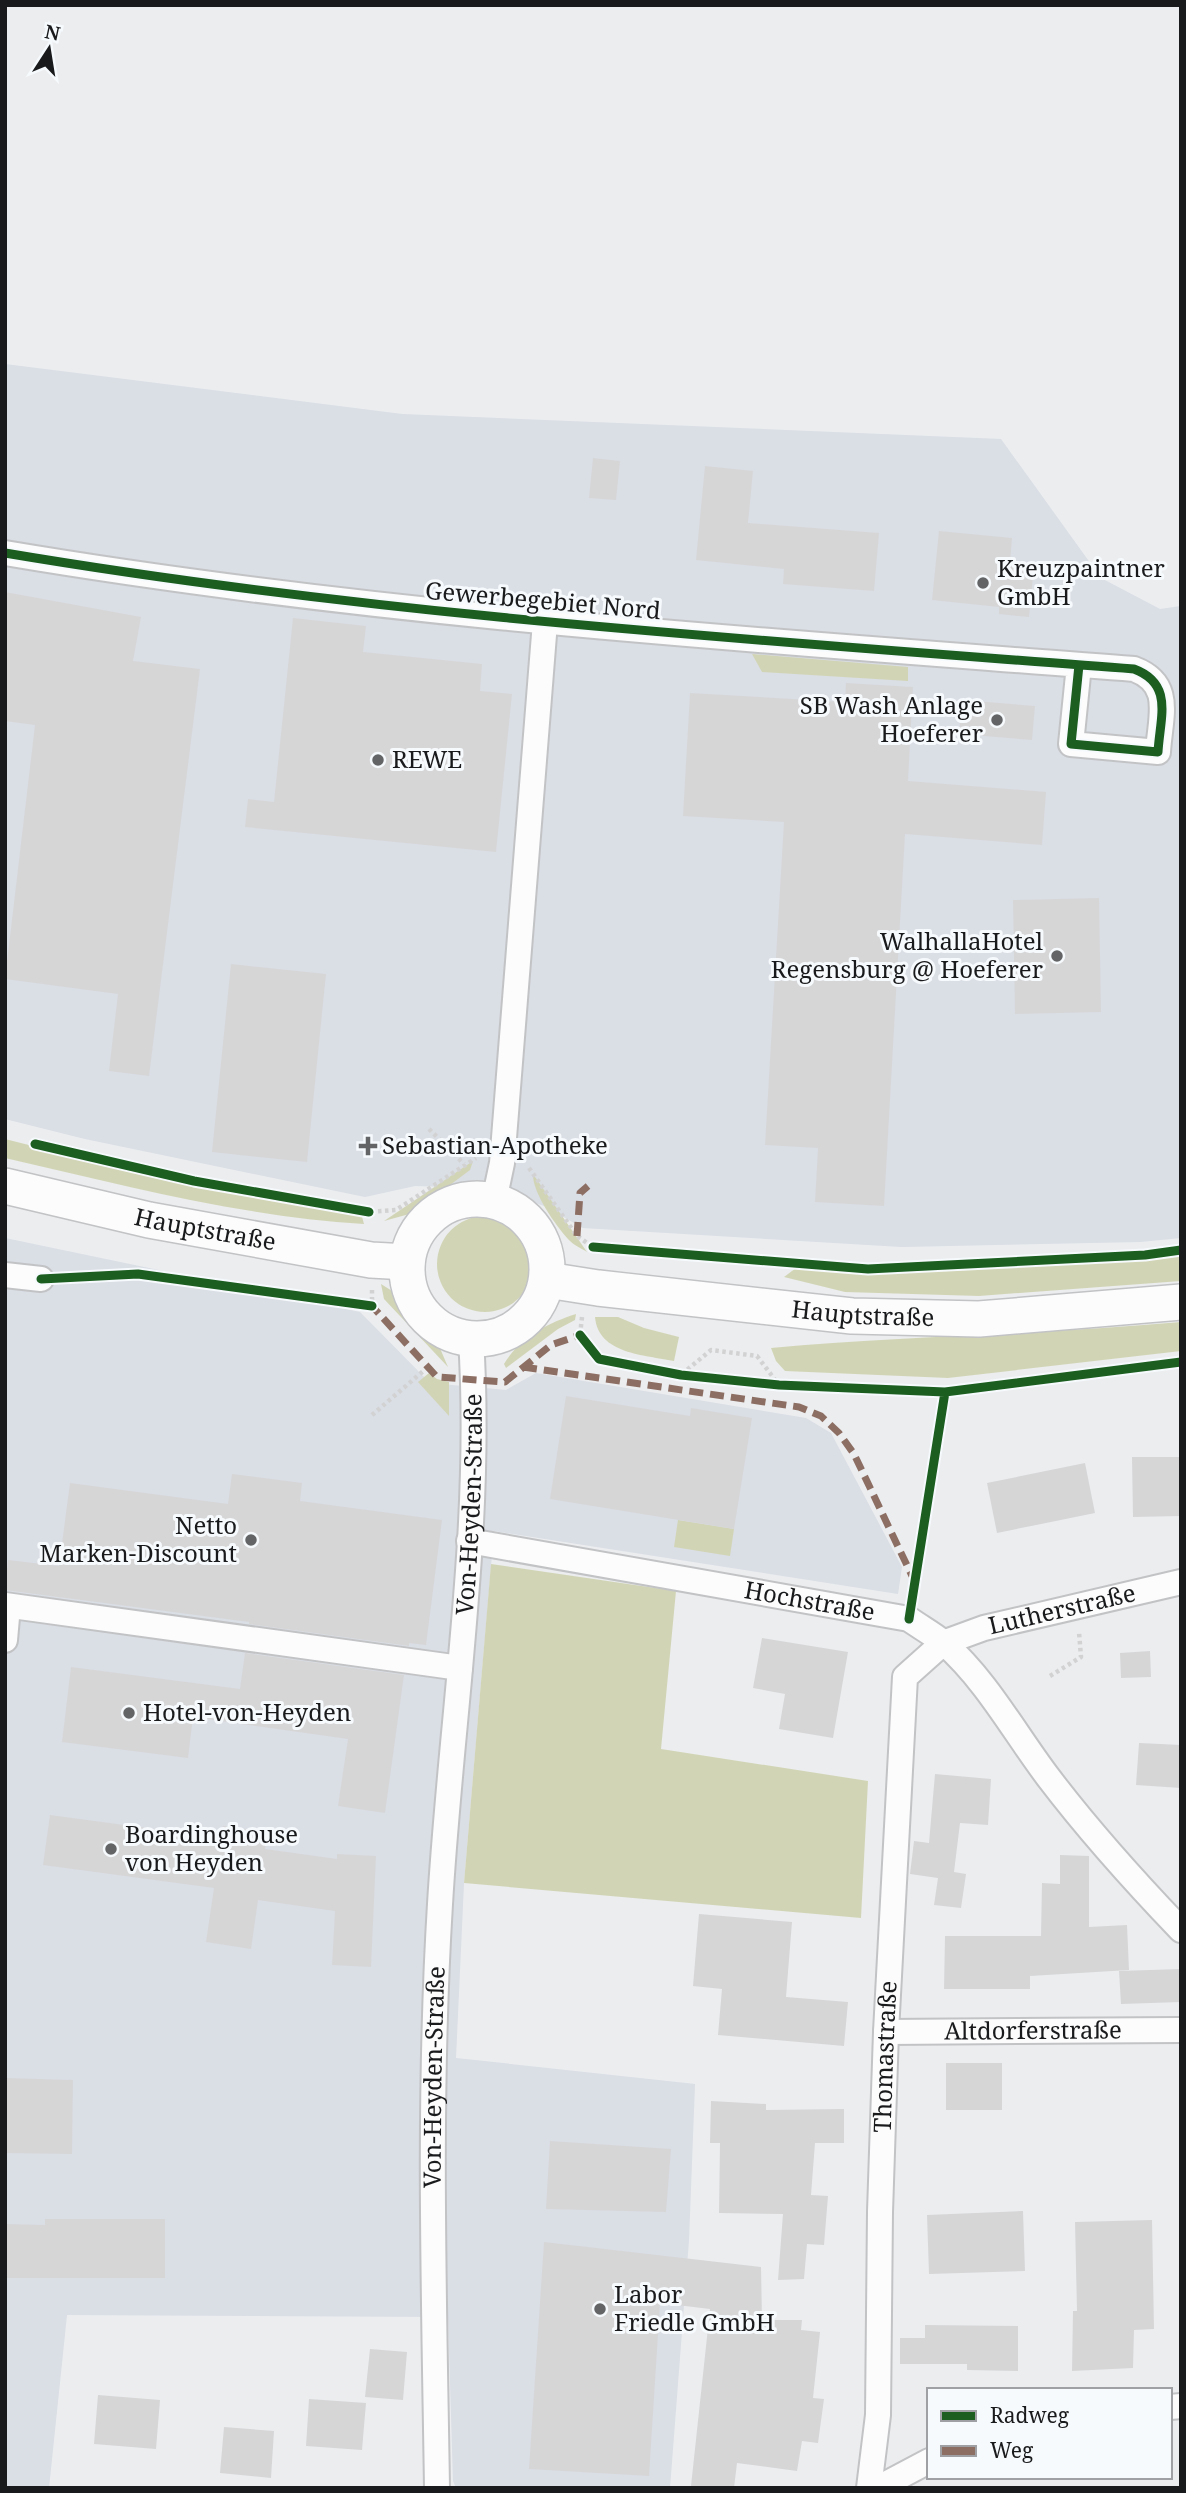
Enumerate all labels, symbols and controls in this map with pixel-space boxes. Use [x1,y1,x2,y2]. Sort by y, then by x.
north arrow [14,14,84,84]
text: N [43,18,63,47]
place label: Kreuzpaintner GmbH [997,551,1165,612]
street label: Gewerbegebiet Nord [424,573,663,626]
marker: Kreuzpaintner GmbH [975,575,991,591]
place label: SB Wash Anlage Hoeferer [800,688,983,749]
marker: SB Wash Anlage Hoeferer [989,712,1005,728]
place label: REWE [392,742,462,775]
marker: REWE [370,752,386,768]
place label: WalhallaHotel Regensburg @ Hoeferer [771,924,1044,985]
marker: WalhallaHotel Regensburg @ Hoeferer [1049,948,1065,964]
place label: Sebastian-Apotheke [382,1128,608,1161]
marker: Sebastian-Apotheke [360,1138,376,1154]
street label: Hauptstraße [131,1199,279,1258]
street label: Hauptstraße [790,1291,935,1333]
street label: Von-Heyden-Straße [447,1393,489,1616]
place label: Netto Marken-Discount [40,1508,237,1569]
marker: Netto Marken-Discount [243,1532,259,1548]
street label: Hochstraße [742,1572,878,1628]
street label: Lutherstraße [985,1575,1139,1641]
place label: Hotel-von-Heyden [143,1695,351,1728]
marker: Hotel-von-Heyden [121,1705,137,1721]
place label: Boardinghouse von Heyden [125,1817,298,1878]
marker: Boardinghouse von Heyden [103,1841,119,1857]
street label: Von-Heyden-Straße [415,1965,452,2188]
street label: Thomastraße [865,1980,904,2133]
street label: Altdorferstraße [944,2012,1122,2047]
place label: Labor Friedle GmbH [614,2277,775,2338]
marker: Labor Friedle GmbH [592,2301,608,2317]
legend [927,2388,1172,2479]
text: Radweg [990,2401,1070,2429]
text: Weg [990,2436,1034,2464]

